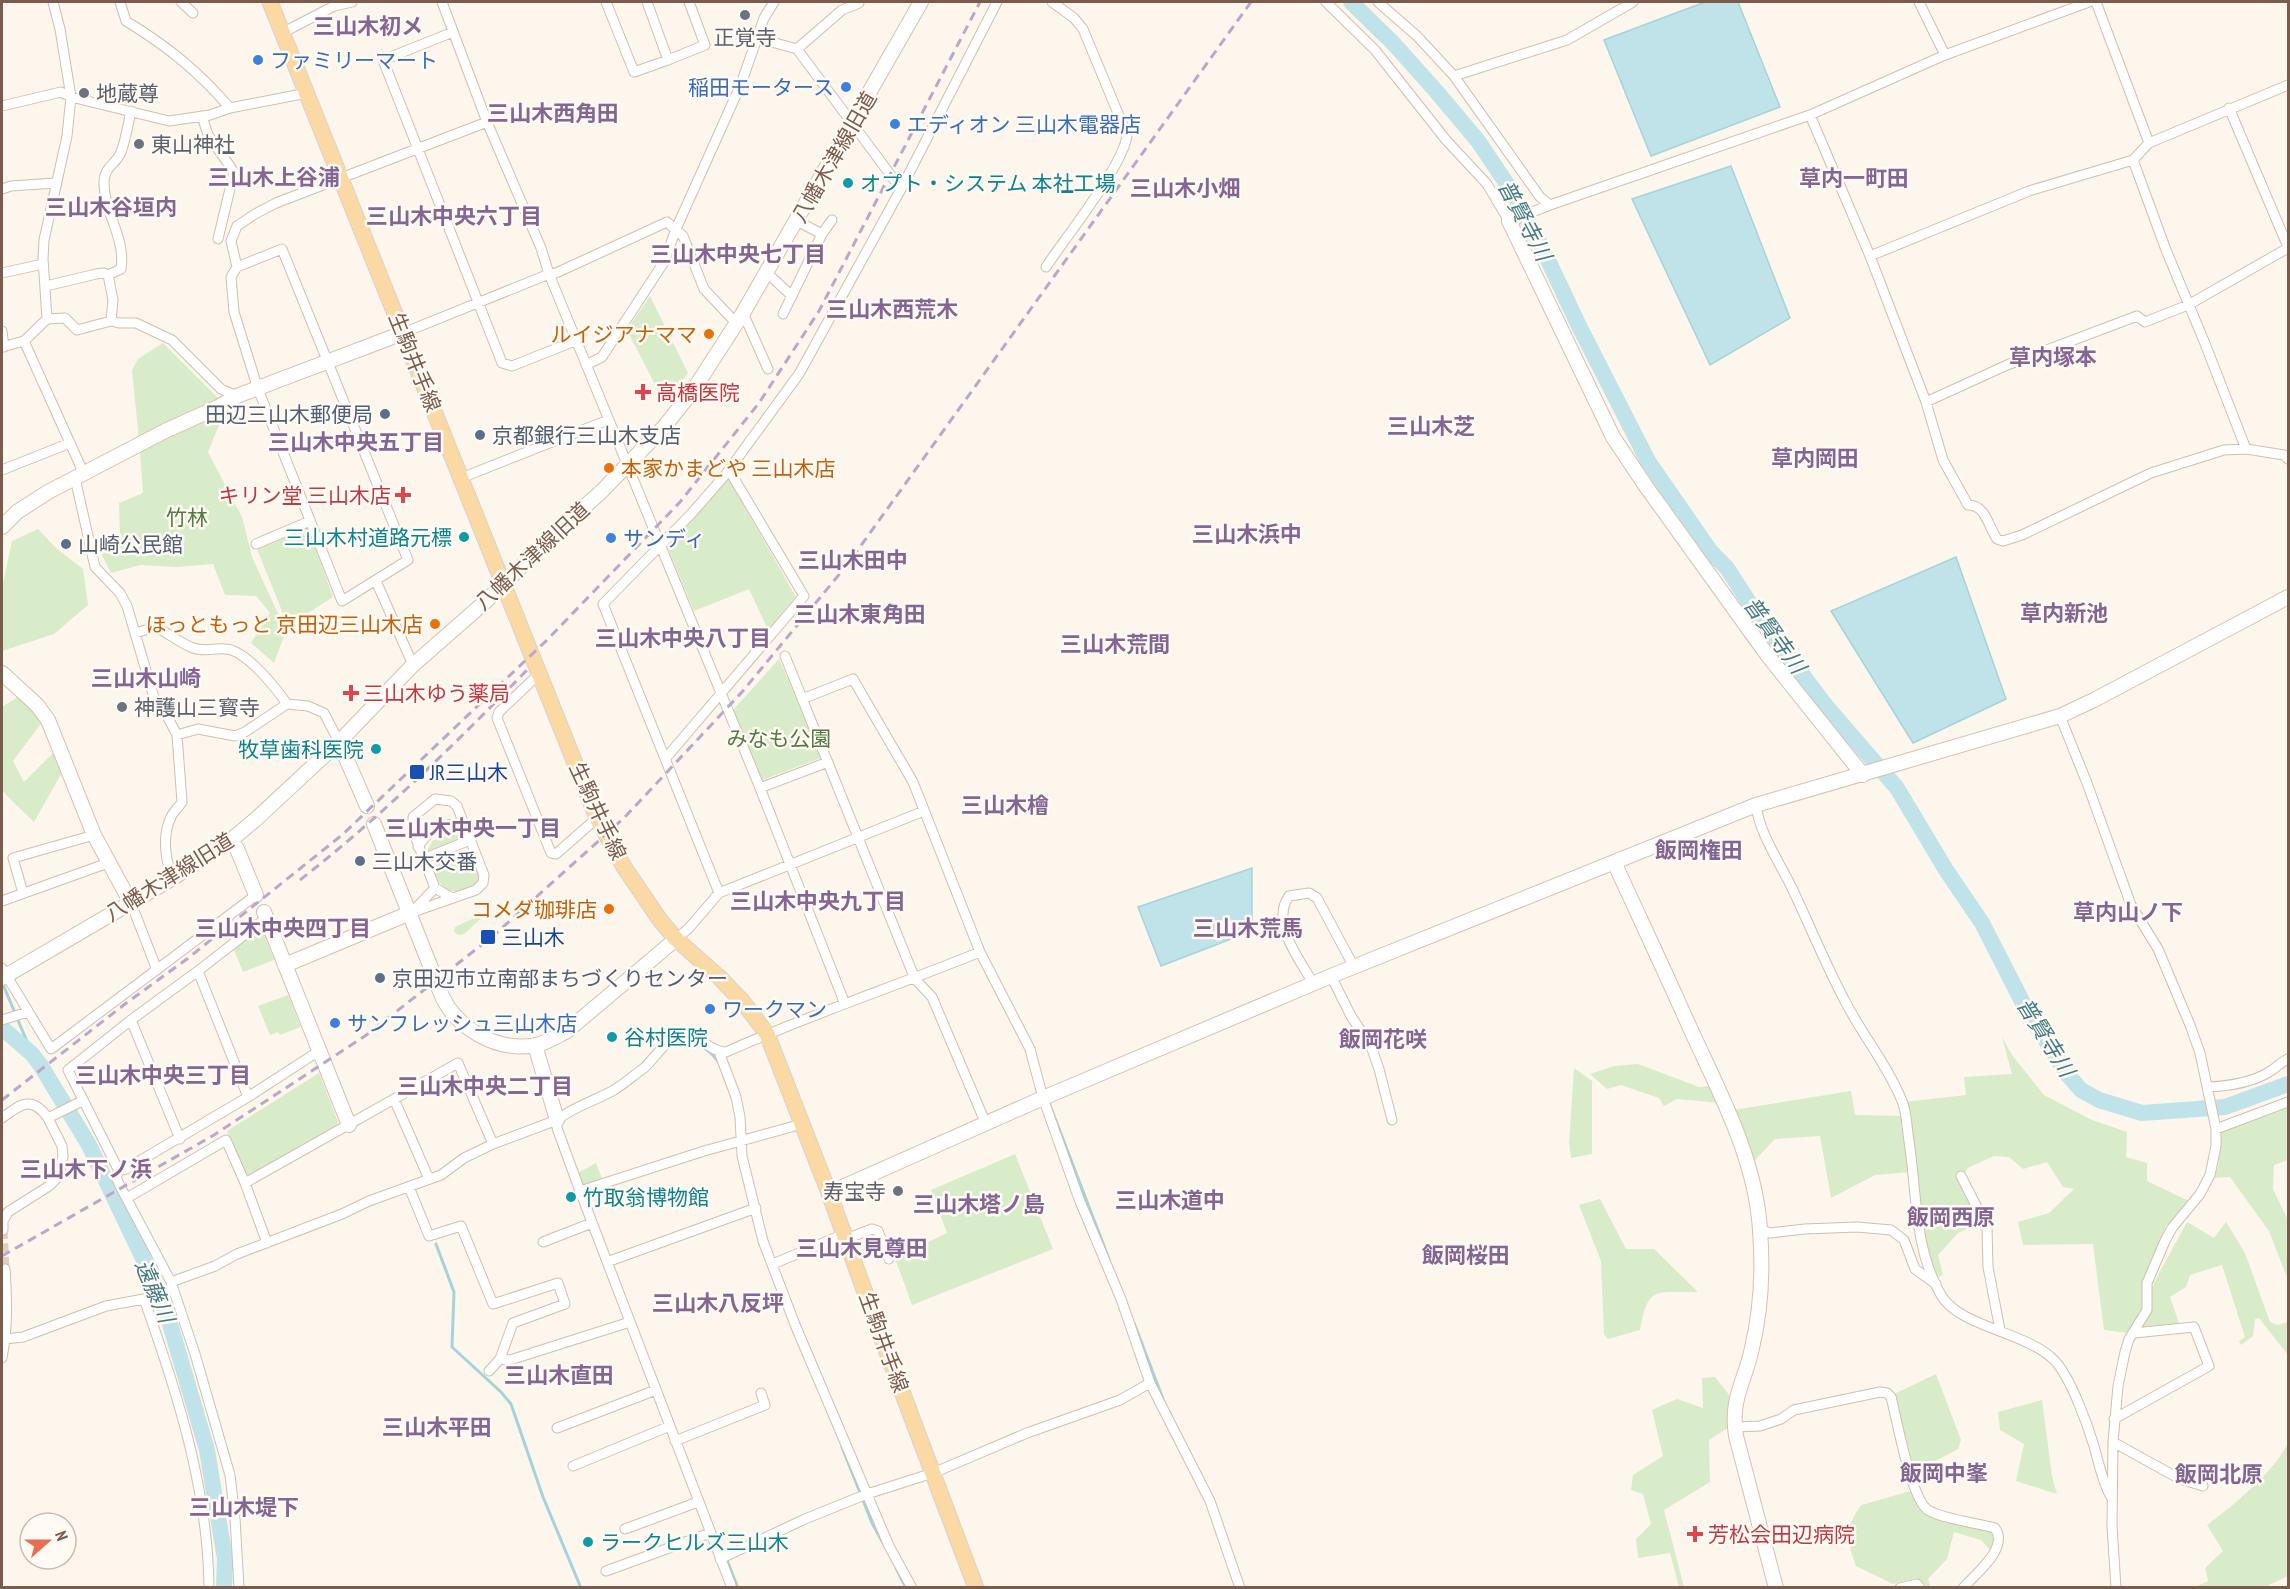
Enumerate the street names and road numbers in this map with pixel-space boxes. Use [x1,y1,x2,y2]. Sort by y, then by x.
street label: 八幡木津線旧道 [786,87,882,227]
street label: 生駒井手線 [383,308,447,416]
street label: 八幡木津線旧道 [469,496,595,616]
street label: 生駒井手線 [564,758,632,864]
street label: 八幡木津線旧道 [100,827,238,927]
street label: 生駒井手線 [853,1288,915,1396]

